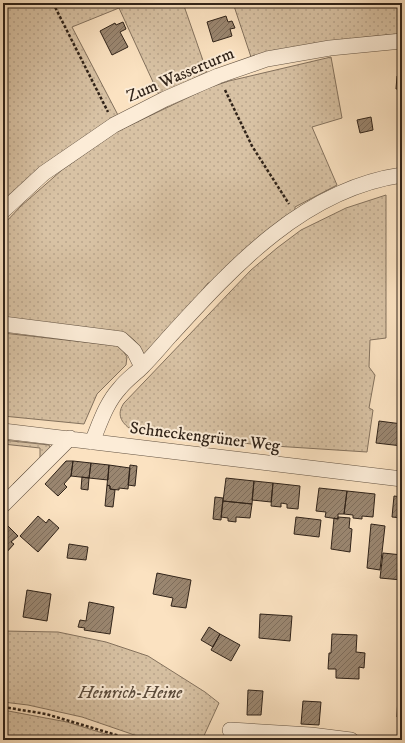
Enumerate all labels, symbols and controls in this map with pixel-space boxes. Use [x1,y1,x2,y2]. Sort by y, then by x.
street label: Zum Wasserturm [123,42,238,107]
street label: Schneckengrüner Weg [128,417,282,457]
park label: Heinrich-Heine [77,682,183,704]

